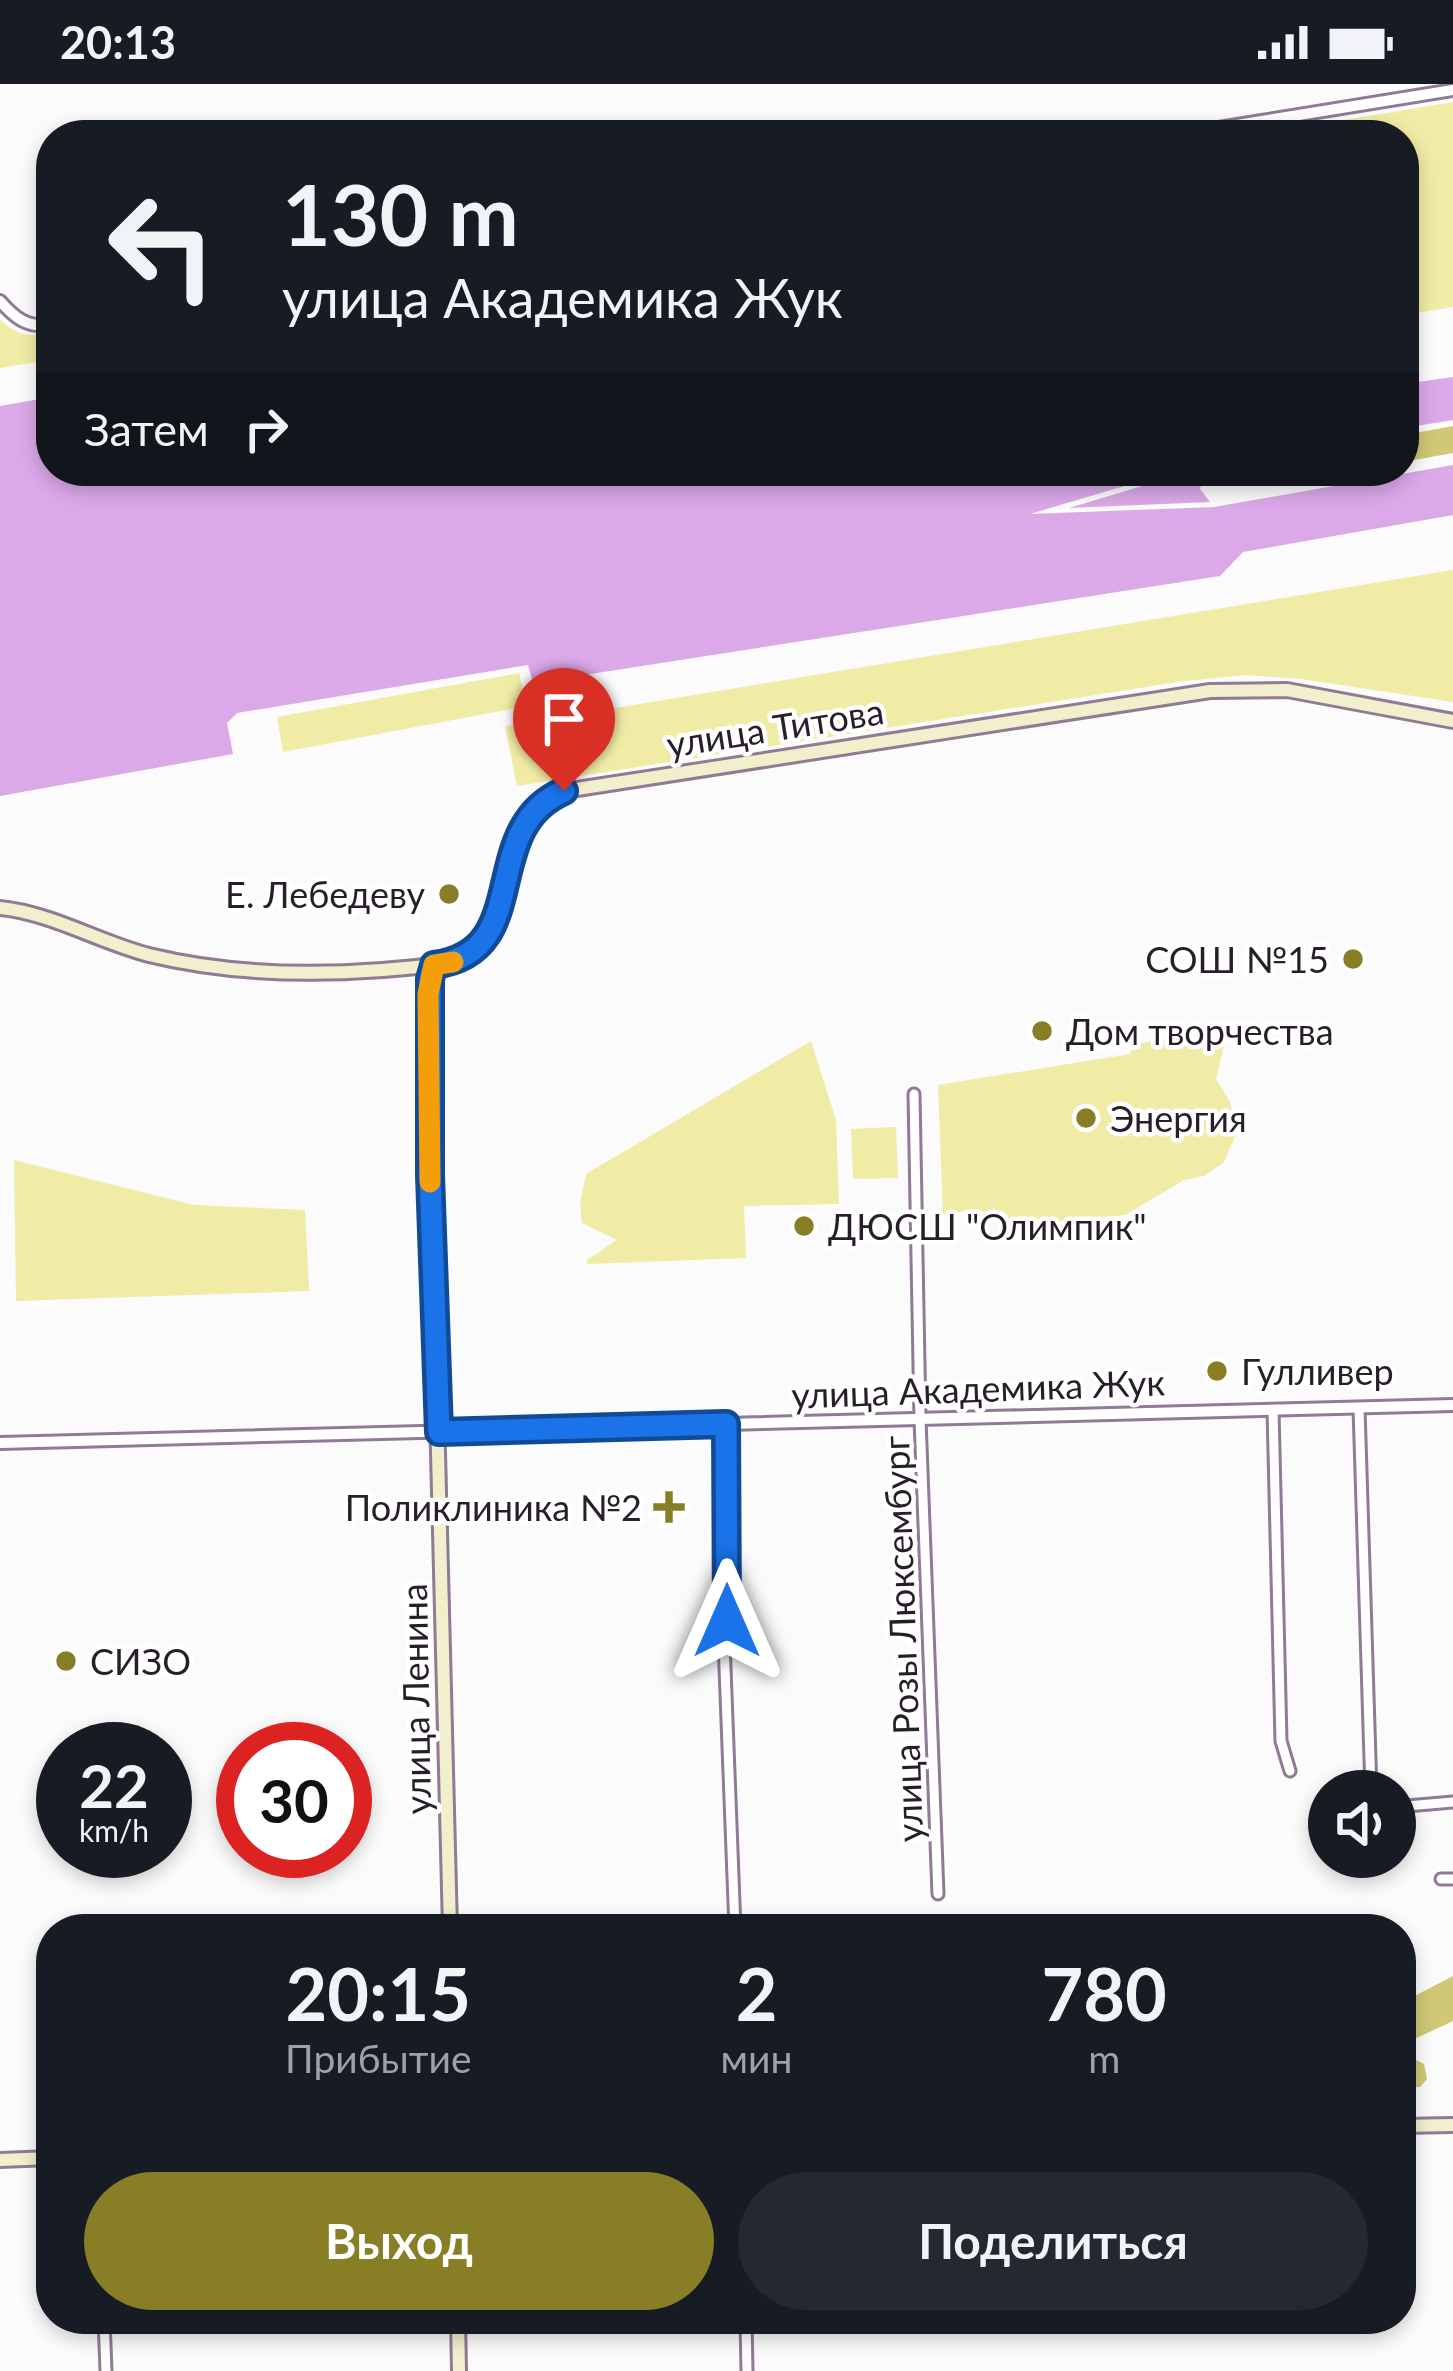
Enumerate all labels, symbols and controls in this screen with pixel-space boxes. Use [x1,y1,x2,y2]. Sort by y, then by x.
text: 20:13 [60,15,176,69]
text: 130 m [282,163,519,264]
icon: left [84,168,240,324]
text: улица Академика Жук [282,265,843,330]
icon: right [233,396,299,462]
text: Затем [84,402,209,456]
pin [513,668,615,791]
icon: arrive [531,686,597,752]
street label: улица Титова [663,688,887,766]
place label: Е. Лебедеву [225,872,425,916]
marker: Е. Лебедеву [436,881,462,907]
place label: СОШ №15 [1145,937,1329,981]
marker: СОШ №15 [1340,946,1366,972]
place label: Дом творчества [1066,1009,1334,1053]
marker: Дом творчества [1029,1018,1055,1044]
place label: Энергия [1110,1096,1247,1140]
marker: Энергия [1073,1105,1099,1131]
place label: ДЮСШ "Олимпик" [828,1204,1147,1248]
marker: ДЮСШ "Олимпик" [791,1213,817,1239]
place label: Гулливер [1241,1349,1394,1393]
marker: Гулливер [1204,1358,1230,1384]
street label: улица Академика Жук [790,1359,1166,1417]
street label: улица Розы Люксембург [873,1435,931,1843]
place label: Поликлиника №2 [345,1485,642,1529]
marker: Поликлиника №2 [653,1491,685,1523]
position arrow [664,1558,790,1684]
street label: улица Ленина [391,1583,439,1815]
place label: СИЗО [90,1639,191,1683]
marker: СИЗО [53,1648,79,1674]
speed limit sign: 30 [216,1722,372,1878]
text: 22 [79,1749,149,1821]
map controls [1308,1770,1416,1878]
button: sound [1308,1770,1416,1878]
text: km/h [79,1812,149,1848]
text: 20:15 [285,1950,471,2036]
text: 2 [736,1950,777,2036]
text: 780 [1042,1950,1167,2036]
text: Прибытие [285,2035,471,2081]
text: мин [721,2035,793,2081]
text: m [1088,2035,1120,2081]
button: Выход [84,2172,714,2310]
button: Поделиться [738,2172,1368,2310]

